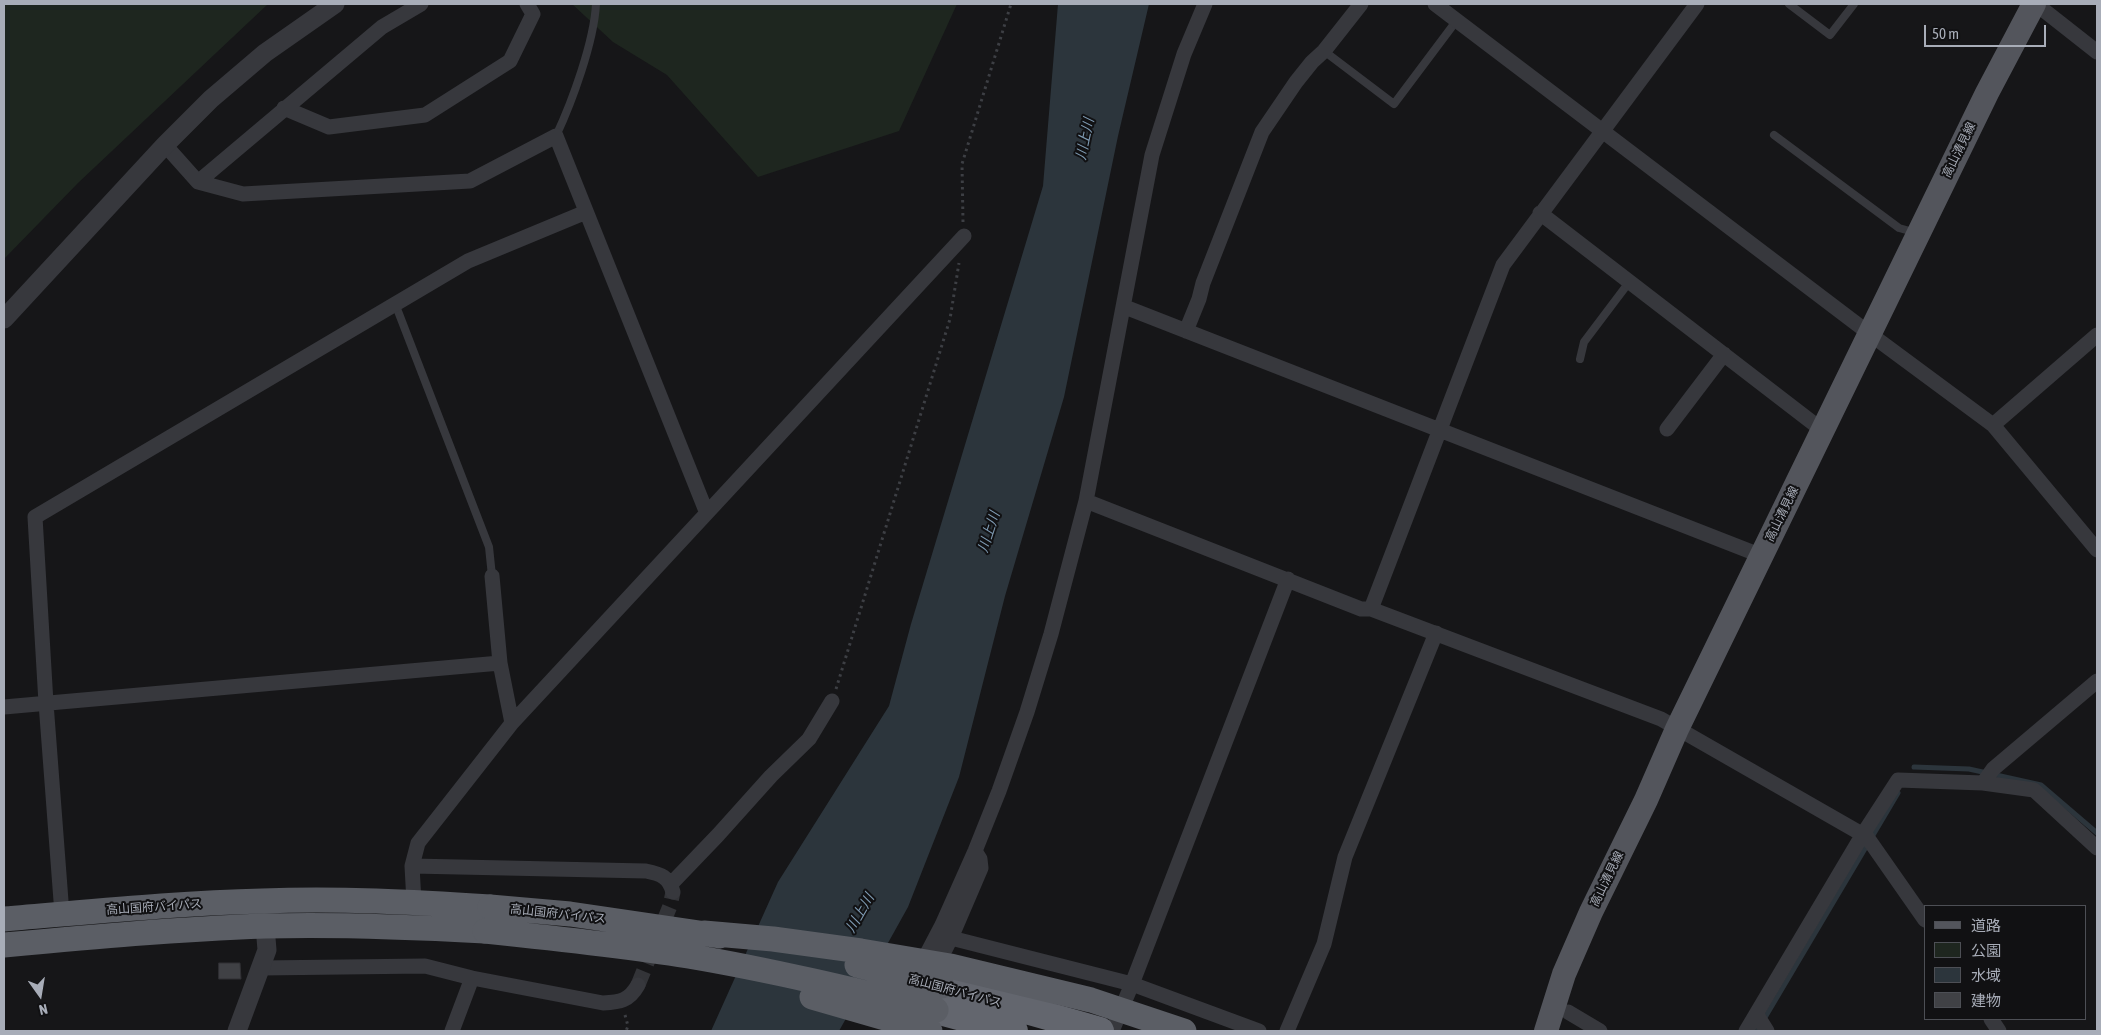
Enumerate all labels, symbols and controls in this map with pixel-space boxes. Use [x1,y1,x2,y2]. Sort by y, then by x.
scale bar [1926,15,2048,47]
text: 50 m [1932,25,1959,42]
water label: 川上川 [1072,117,1098,161]
street label: 高山清見線 [1939,120,1979,180]
street label: 高山清見線 [1762,484,1802,544]
water label: 川上川 [975,509,1003,555]
street label: 高山清見線 [1587,849,1627,909]
water label: 川上川 [842,891,878,935]
street label: 高山国府バイパス [106,896,202,918]
street label: 高山国府バイパス [510,902,606,926]
legend [1924,905,2086,1020]
text: 道路 [1971,917,2001,934]
text: 公園 [1971,942,2001,959]
text: 水域 [1971,967,2001,984]
north arrow [15,970,65,1020]
street label: 高山国府バイパス [907,972,1003,1010]
text: 建物 [1971,992,2001,1009]
text: N [38,1001,49,1018]

